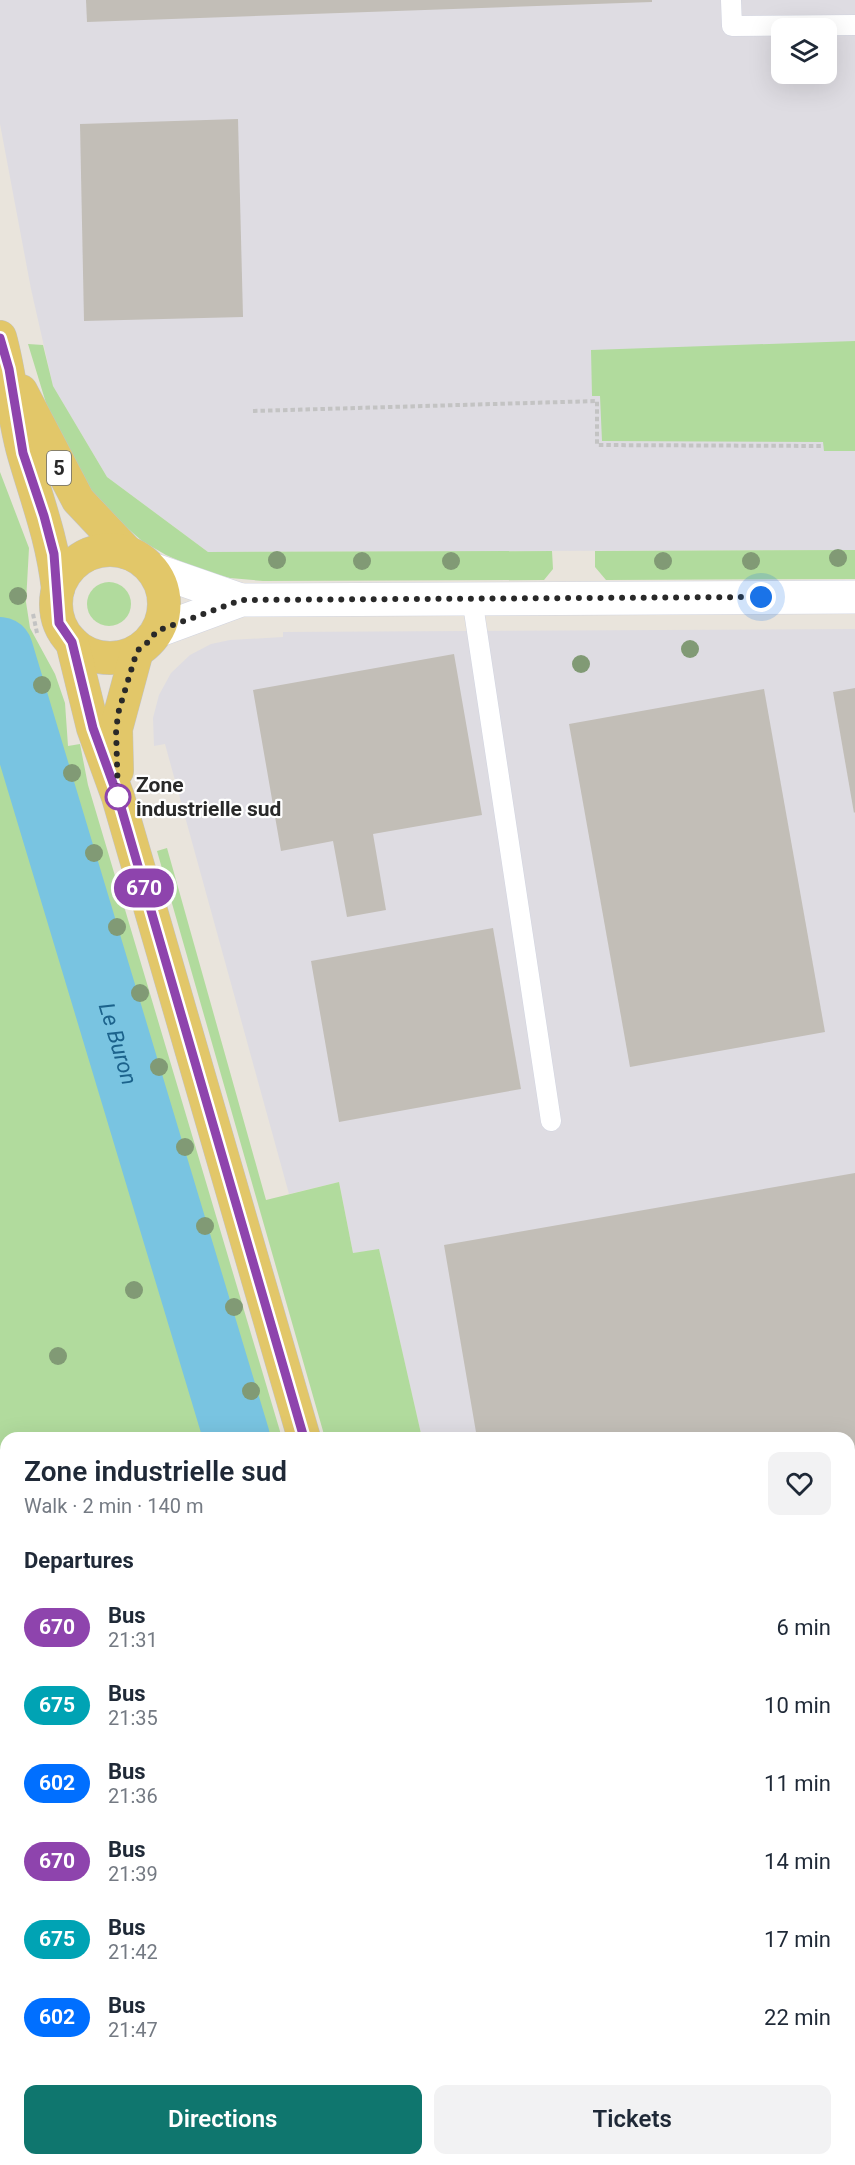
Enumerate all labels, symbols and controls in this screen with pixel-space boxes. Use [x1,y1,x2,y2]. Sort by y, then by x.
map controls [771,18,837,84]
button: layers [771,18,837,84]
road number: 5 [47,451,71,485]
your location [746,582,776,612]
place label: Zone industrielle sud [136,773,281,821]
marker: Zone industrielle sud [105,784,131,810]
line badge: 670 [110,868,178,908]
text: 670 [126,876,162,900]
water label: Le Buron [94,1000,142,1088]
button: heart [768,1452,831,1515]
text: Zone industrielle sud [24,1455,287,1488]
text: Walk · 2 min · 140 m [24,1494,203,1518]
text: Departures [24,1548,134,1573]
text: Bus [108,1603,146,1628]
text: 670 [39,1615,75,1639]
text: 6 min [776,1615,831,1640]
text: 21:31 [108,1628,158,1652]
text: Bus [108,1681,146,1706]
text: 675 [39,1693,75,1717]
text: 10 min [764,1693,831,1718]
text: 21:35 [108,1706,158,1730]
text: Bus [108,1759,146,1784]
text: 602 [39,1771,75,1795]
text: 11 min [764,1771,831,1796]
text: 21:36 [108,1784,158,1808]
text: Bus [108,1837,146,1862]
text: 670 [39,1849,75,1873]
text: 14 min [764,1849,831,1874]
text: 21:39 [108,1862,158,1886]
text: Bus [108,1915,146,1940]
text: 675 [39,1927,75,1951]
text: 17 min [764,1927,831,1952]
text: 21:42 [108,1940,158,1964]
text: Bus [108,1993,146,2018]
text: 602 [39,2005,75,2029]
text: 22 min [764,2005,831,2030]
text: 21:47 [108,2018,158,2042]
button: Directions [24,2085,422,2154]
button: Tickets [434,2085,831,2154]

